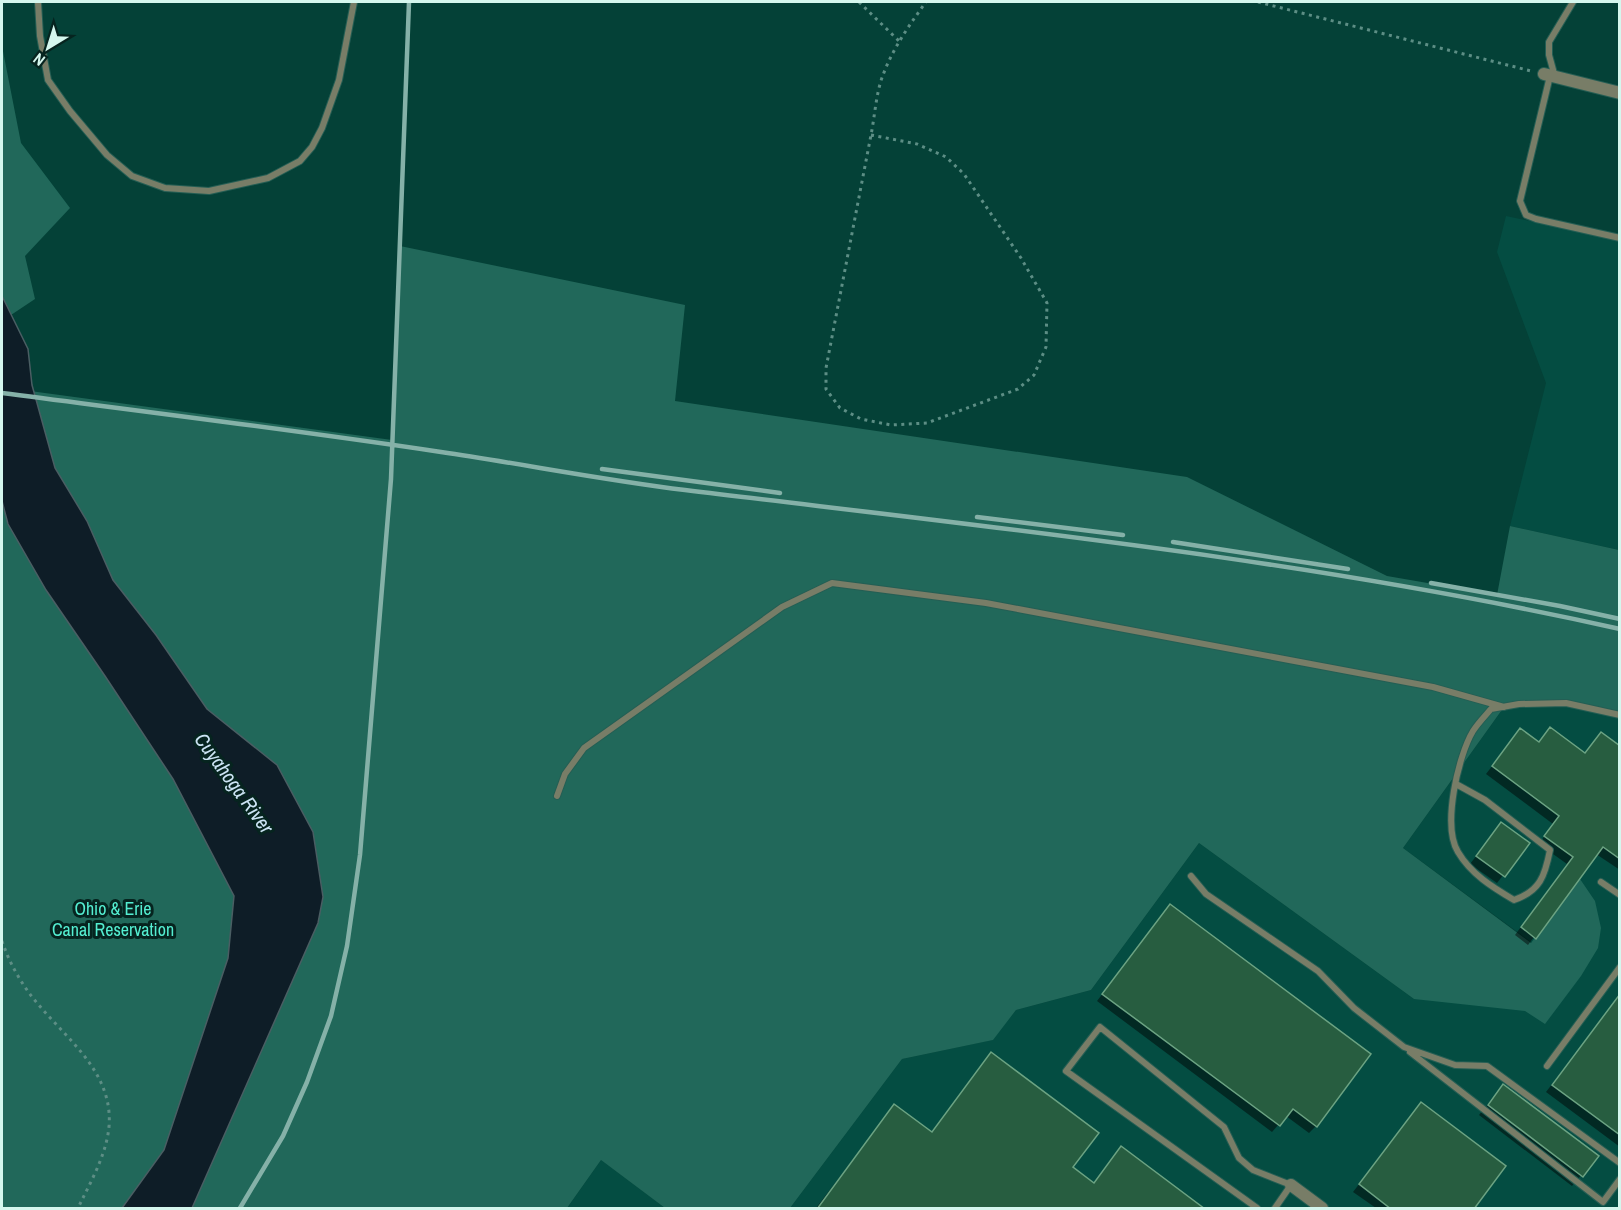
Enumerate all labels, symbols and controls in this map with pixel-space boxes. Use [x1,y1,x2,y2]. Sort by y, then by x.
north arrow [18,18,78,78]
text: N [28,48,49,71]
water label: Cuyahoga River [189,727,280,839]
park label: Ohio & Erie Canal Reservation [52,896,174,942]

